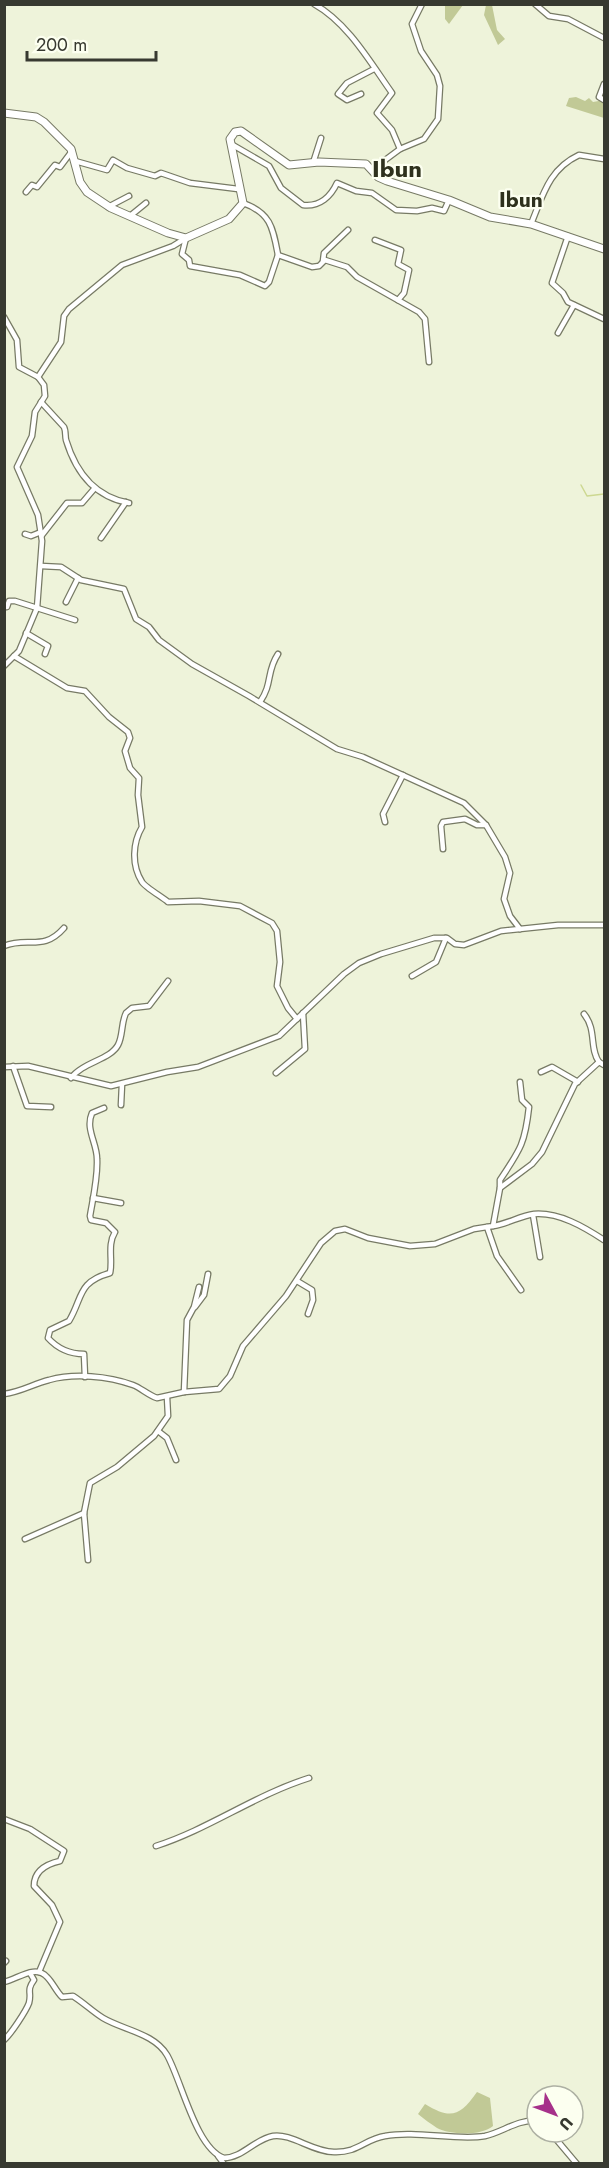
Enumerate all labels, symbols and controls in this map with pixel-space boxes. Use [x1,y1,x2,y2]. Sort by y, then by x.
scale bar [27,24,156,62]
text: 200 m [36,32,87,58]
district label: Ibun [372,151,422,186]
district label: Ibun [499,185,543,215]
north arrow [525,2084,585,2144]
text: U [554,2112,578,2135]

